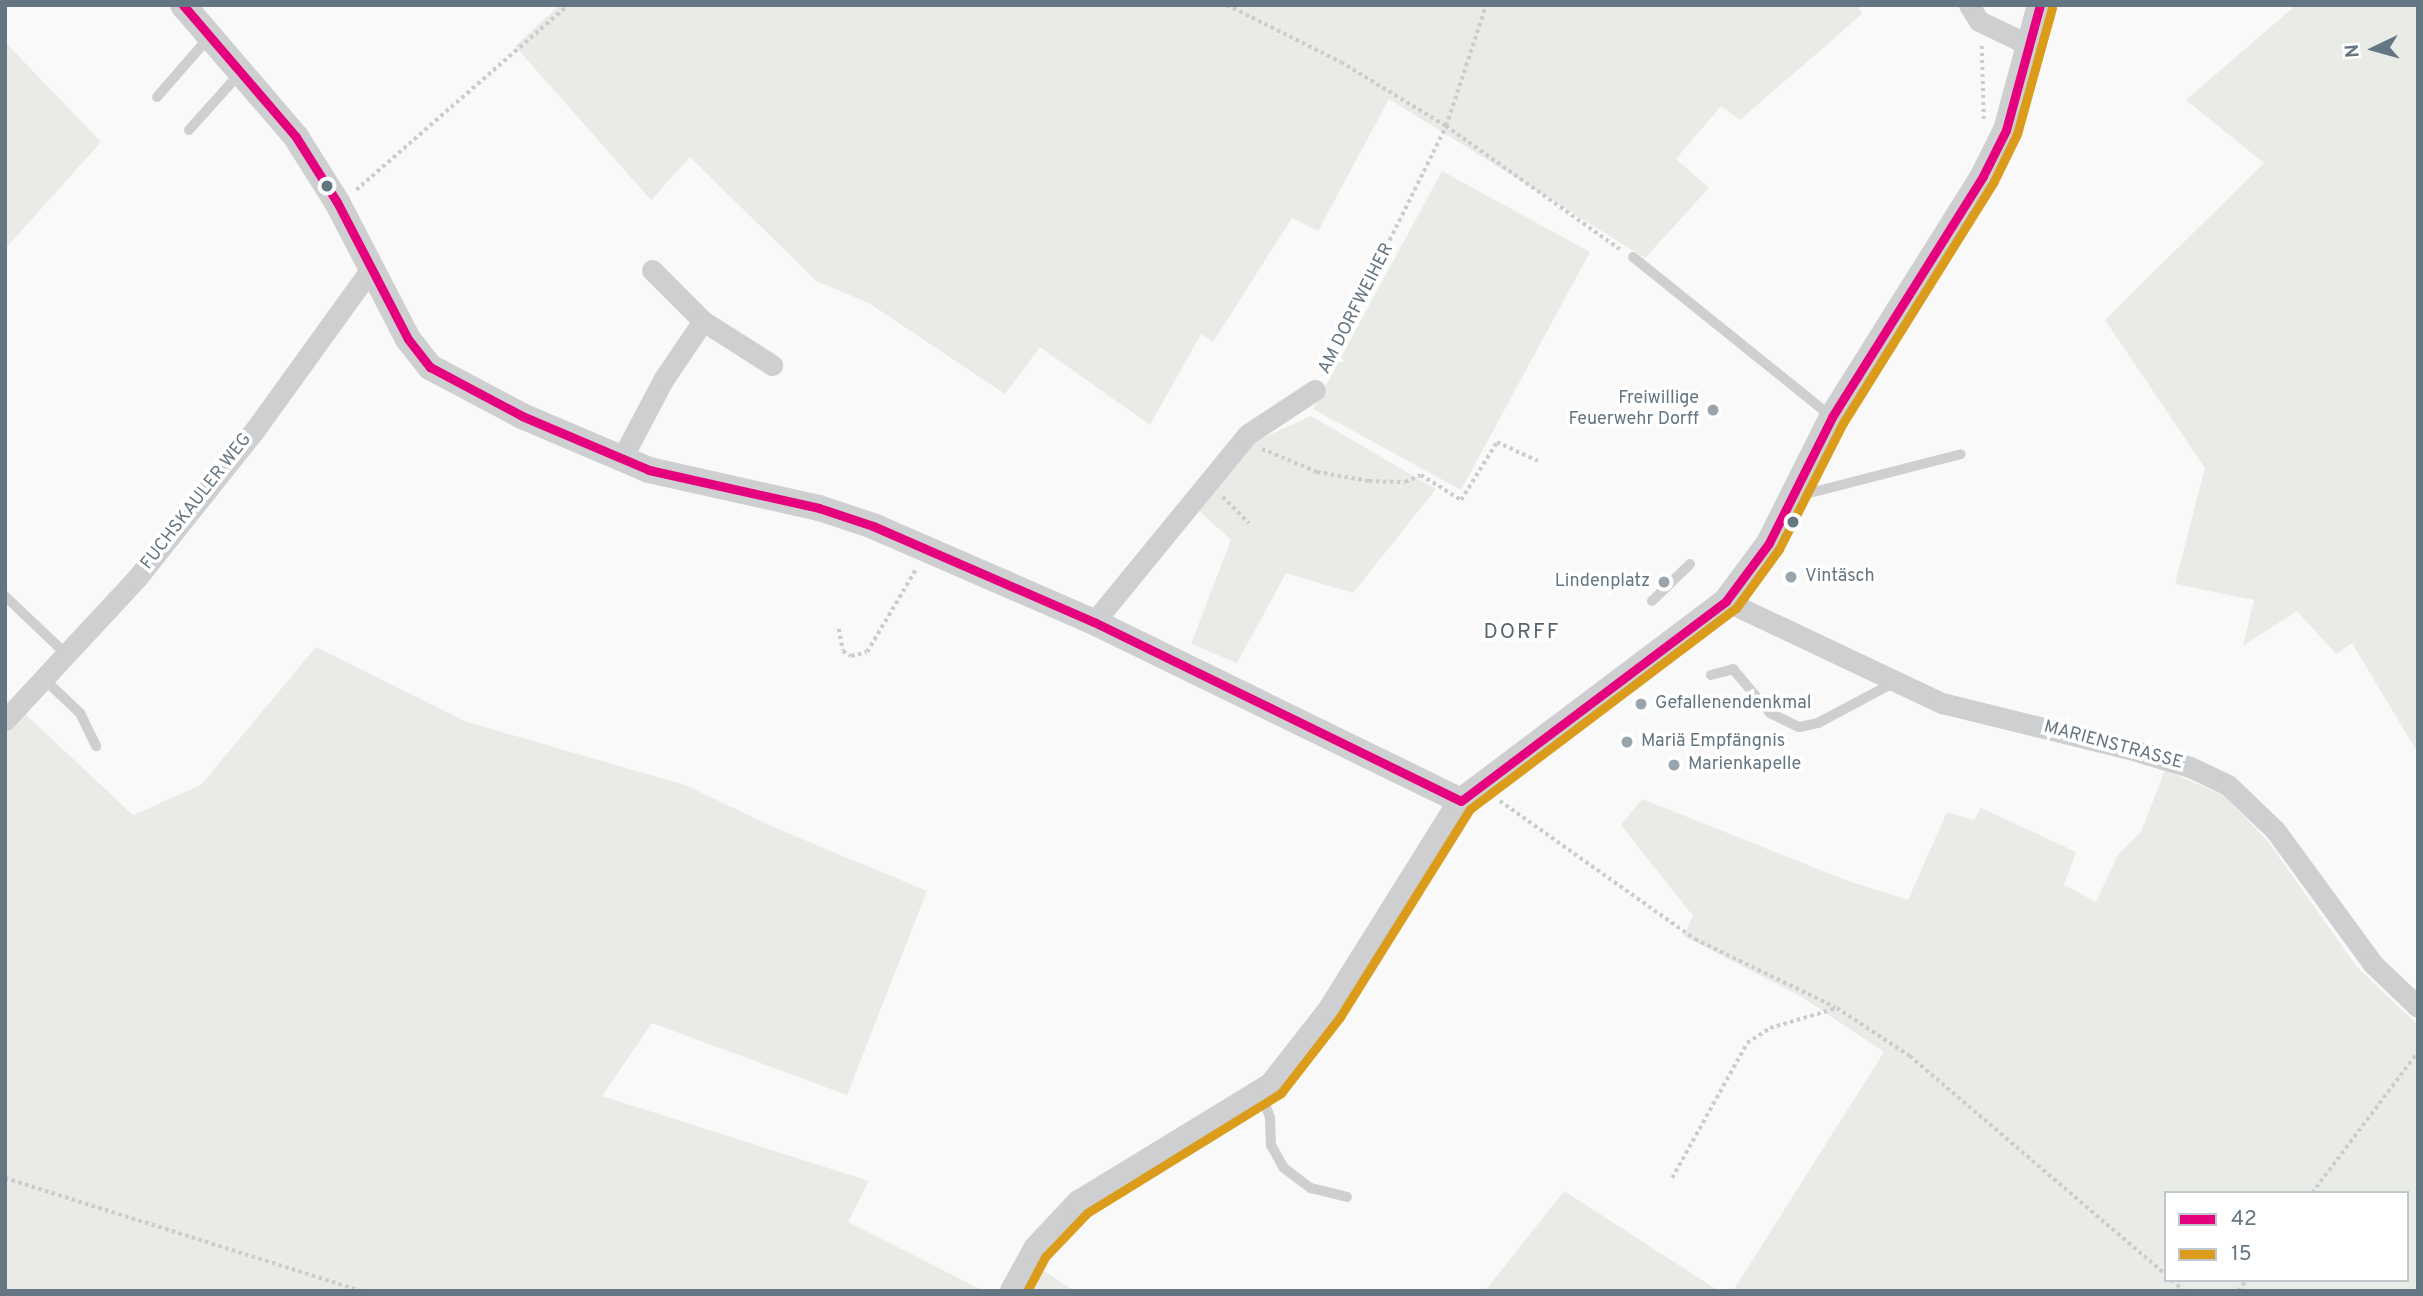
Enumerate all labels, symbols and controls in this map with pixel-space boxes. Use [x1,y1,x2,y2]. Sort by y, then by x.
north arrow [2339,14,2409,84]
text: N [2341,43,2366,59]
unlabelled marker [320,179,334,193]
street label: AM DORFWEIHER [1315,240,1399,378]
place label: Freiwillige Feuerwehr Dorff [1569,389,1699,432]
marker: Freiwillige Feuerwehr Dorff [1705,402,1721,418]
street label: FUCHSKAULER WEG [137,429,257,575]
unlabelled marker [1786,515,1800,529]
place label: Vintäsch [1805,566,1875,588]
marker: Vintäsch [1783,569,1799,585]
place label: Lindenplatz [1555,571,1650,593]
marker: Lindenplatz [1656,574,1672,590]
district label: DORFF [1484,620,1560,646]
place label: Gefallenendenkmal [1655,693,1811,715]
marker: Gefallenendenkmal [1633,696,1649,712]
street label: MARIENSTRASSE [2041,717,2185,775]
place label: Mariä Empfängnis [1641,731,1785,753]
marker: Mariä Empfängnis [1619,734,1635,750]
place label: Marienkapelle [1688,754,1801,776]
marker: Marienkapelle [1666,757,1682,773]
legend [2164,1191,2409,1282]
text: 42 [2231,1206,2257,1233]
text: 15 [2231,1241,2252,1268]

